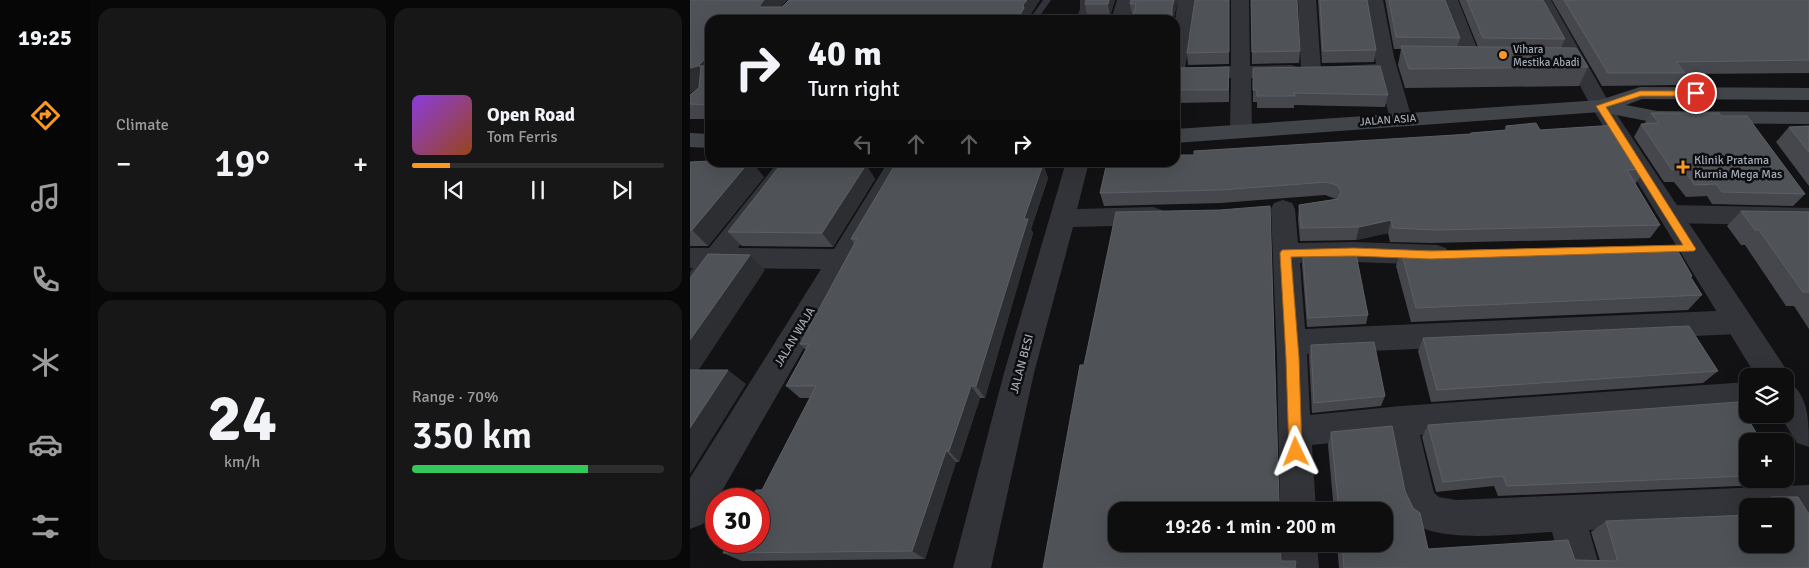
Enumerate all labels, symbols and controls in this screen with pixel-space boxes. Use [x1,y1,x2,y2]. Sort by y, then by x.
text: 19:25 [18,24,72,51]
text: 40 m [808,32,882,75]
icon: right [725,35,790,100]
place label: Vihara Mestika Abadi [1513,43,1579,69]
marker: Vihara Mestika Abadi [1497,49,1509,61]
pin [1675,72,1717,114]
text: Turn right [808,75,900,102]
icon: arrive [1682,79,1710,107]
icon: directions [28,98,63,133]
text: Open Road [487,103,575,127]
street label: JALAN ASIA [1359,112,1417,128]
text: Climate [116,115,169,135]
text: Tom Ferris [487,127,557,147]
icon: left [849,130,877,158]
icon: ahead [902,130,930,158]
icon: ahead [955,130,983,158]
icon: right [1008,130,1036,158]
text: 19° [214,140,270,187]
text: − [116,147,131,181]
text: + [353,147,368,181]
place label: Klinik Pratama Kurnia Mega Mas [1694,153,1782,182]
marker: Klinik Pratama Kurnia Mega Mas [1676,160,1690,174]
icon: previous [440,176,468,204]
icon: pause [524,176,552,204]
icon: next [608,176,636,204]
icon: music [28,180,63,215]
icon: phone [28,262,63,297]
street label: JALAN WAJA [771,304,819,369]
street label: JALAN BESI [1007,333,1037,395]
icon: climate [28,345,63,380]
map controls [1739,368,1794,553]
button: layers [1739,368,1794,423]
text: 24 [207,379,277,459]
text: Range · 70% [412,387,498,407]
text: 350 km [412,412,532,459]
position arrow [1269,425,1321,477]
icon: car [28,427,63,462]
button: + [1739,433,1794,488]
text: km/h [224,452,260,472]
speed limit sign: 30 [705,488,770,553]
button: − [1739,498,1794,553]
icon: filters [28,509,63,544]
text: 19:26 · 1 min · 200 m [1165,515,1336,539]

